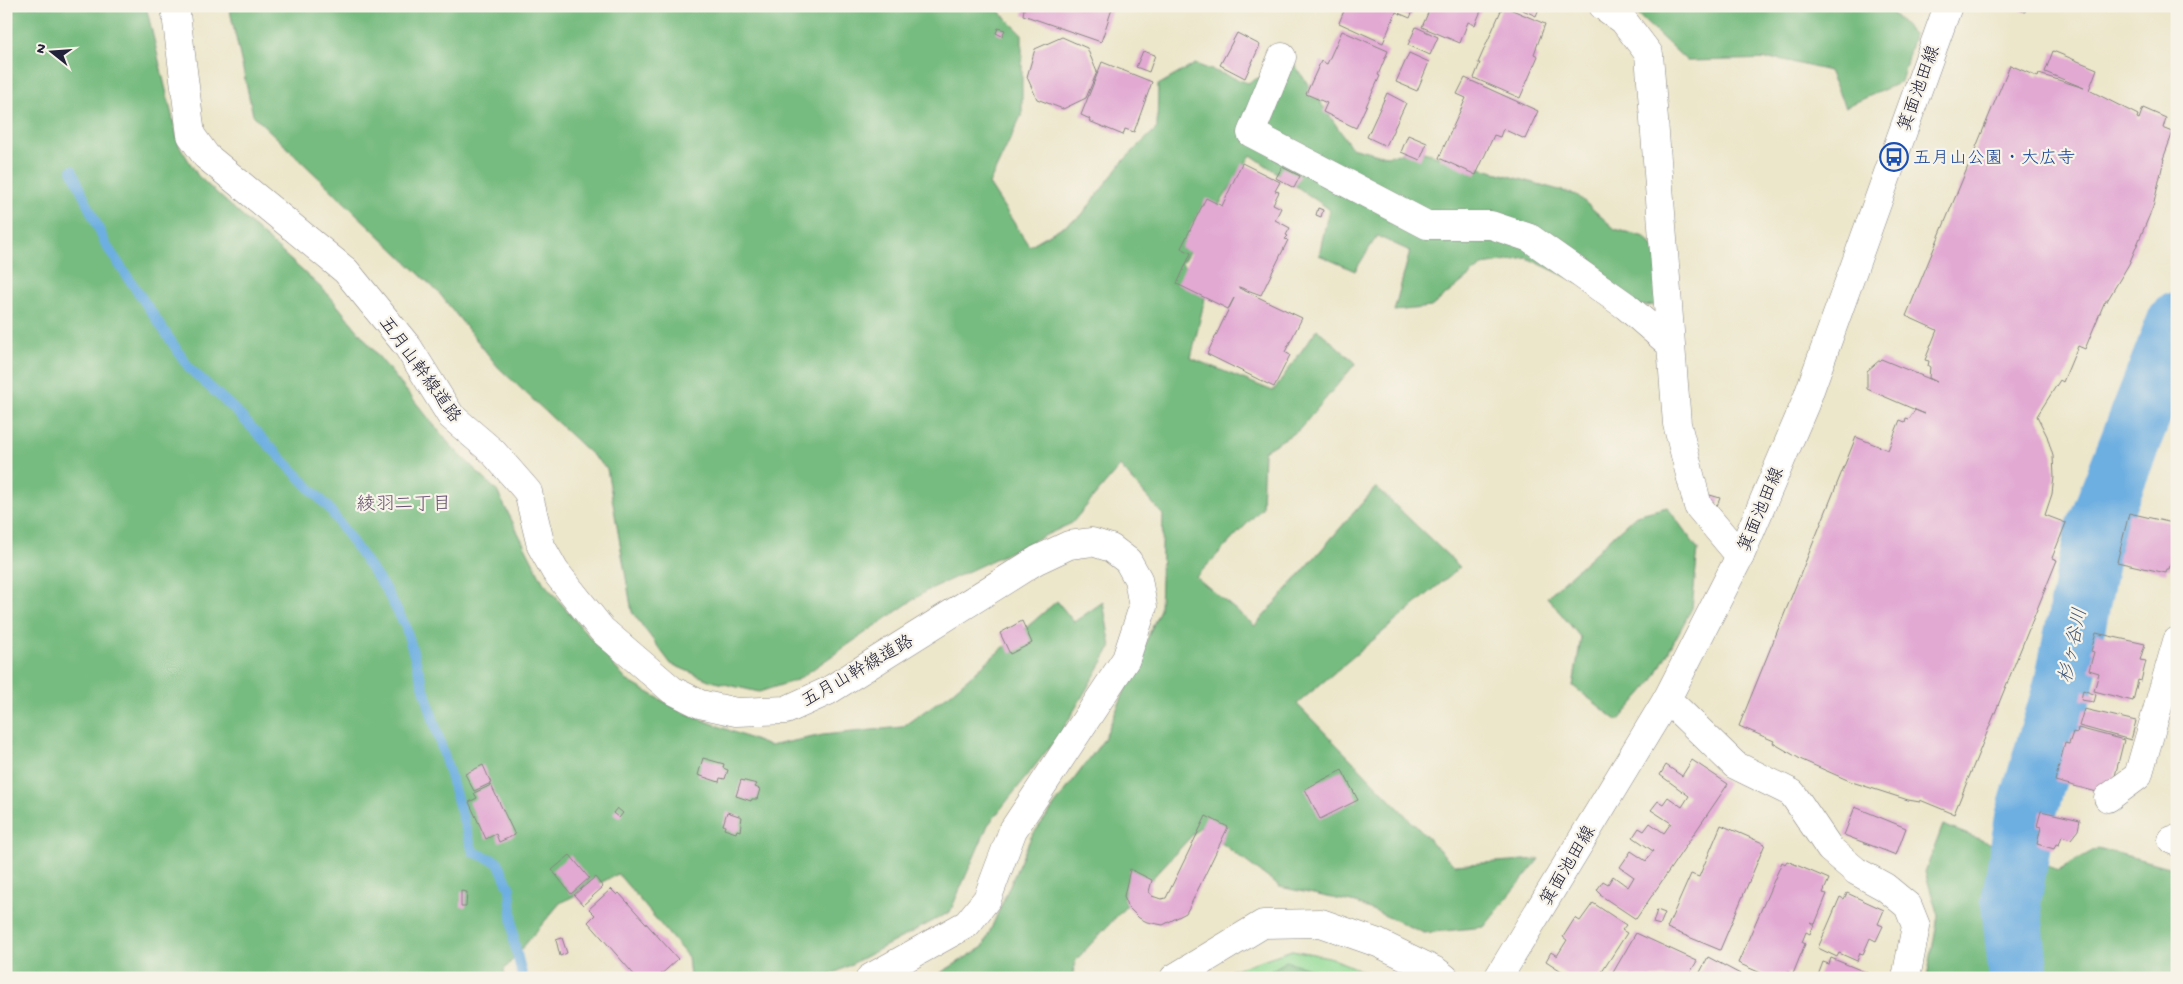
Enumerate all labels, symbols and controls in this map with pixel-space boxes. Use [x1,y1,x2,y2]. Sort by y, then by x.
north arrow [28,28,78,78]
text: N [32,42,51,56]
street label: 箕面池田線 [1894,43,1946,135]
bus stop icon: 五月山公園・大広寺 [1879,142,1909,172]
place label: 五月山公園・大広寺 [1913,148,2075,170]
street label: 五月山幹線道路 [373,313,465,428]
street label: 箕面池田線 [1734,464,1790,556]
district label: 綾羽二丁目 [356,494,452,517]
water label: 杉ヶ谷川 [2055,606,2094,685]
street label: 五月山幹線道路 [798,631,918,713]
street label: 箕面池田線 [1536,822,1601,910]

